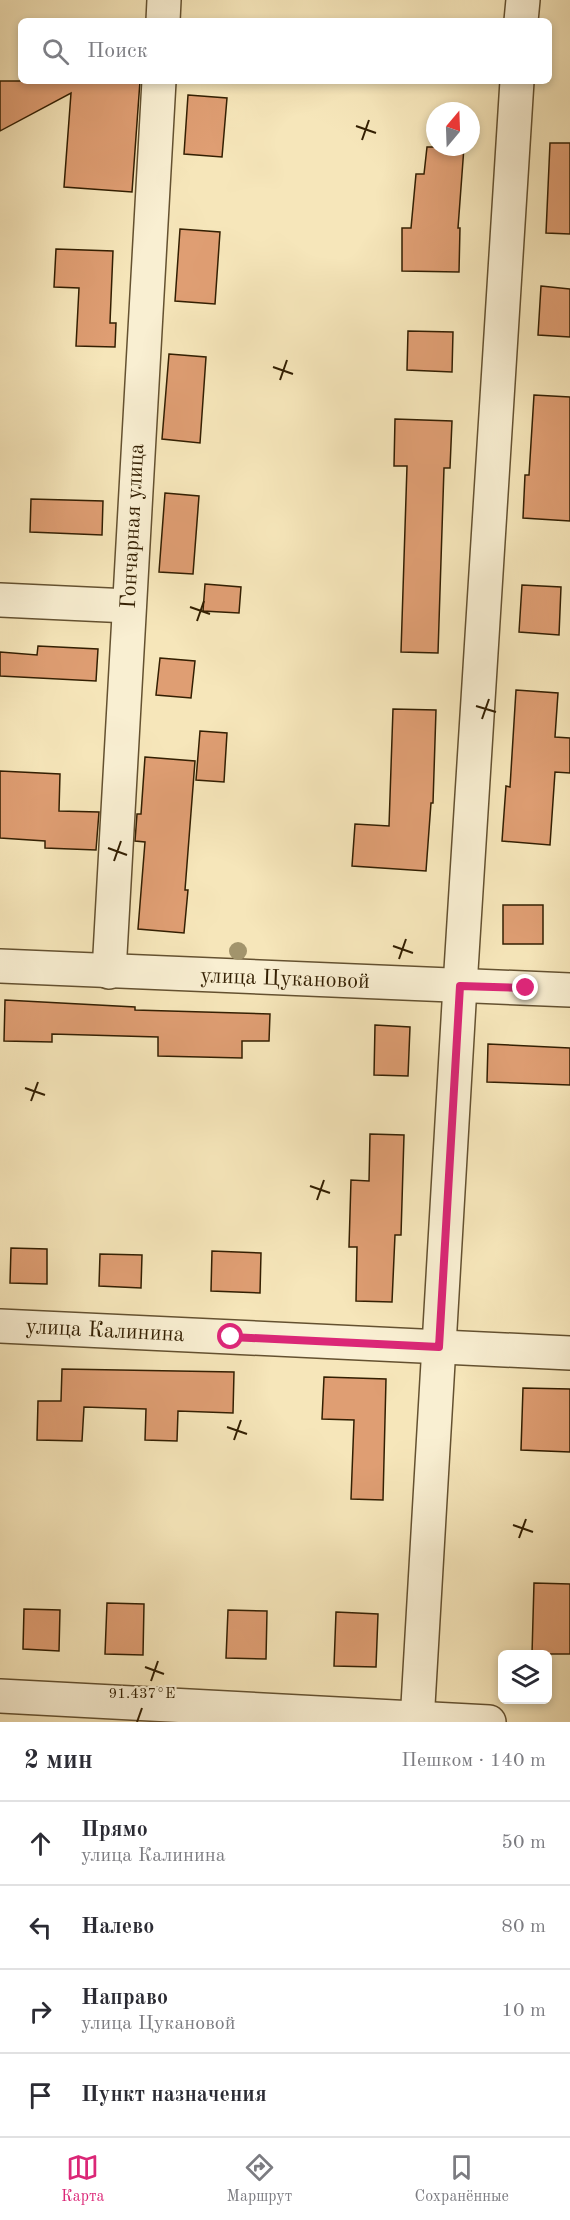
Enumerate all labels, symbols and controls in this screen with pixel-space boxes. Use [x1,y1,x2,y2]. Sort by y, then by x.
search box [18,18,552,84]
icon: search [39,35,72,68]
text: Поиск [87,40,148,62]
north arrow [426,102,480,156]
street label: Гончарная улица [118,443,148,609]
street label: улица Цукановой [200,965,370,993]
route end [512,974,538,1000]
street label: улица Калинина [25,1316,185,1346]
route start [217,1323,243,1349]
map controls [498,1650,552,1704]
button: layers [498,1650,552,1704]
text: 91.437°E [109,1687,175,1702]
text: 2 мин [24,1748,93,1774]
text: Пешком · 140 m [401,1751,546,1771]
text: Прямо [81,1819,148,1841]
icon: ahead [24,1827,57,1860]
text: 50 m [501,1833,546,1853]
text: улица Калинина [81,1846,226,1866]
icon: left [24,1911,57,1944]
text: Налево [81,1916,154,1938]
text: 80 m [501,1917,546,1937]
text: Направо [81,1987,168,2009]
icon: right [24,1995,57,2028]
text: 10 m [501,2001,546,2021]
text: улица Цукановой [81,2014,235,2034]
icon: arrive [24,2079,57,2112]
text: Пункт назначения [81,2084,267,2106]
tab: Карта [61,2151,104,2207]
tab: Маршрут [227,2151,292,2207]
tab: Сохранённые [415,2151,509,2207]

